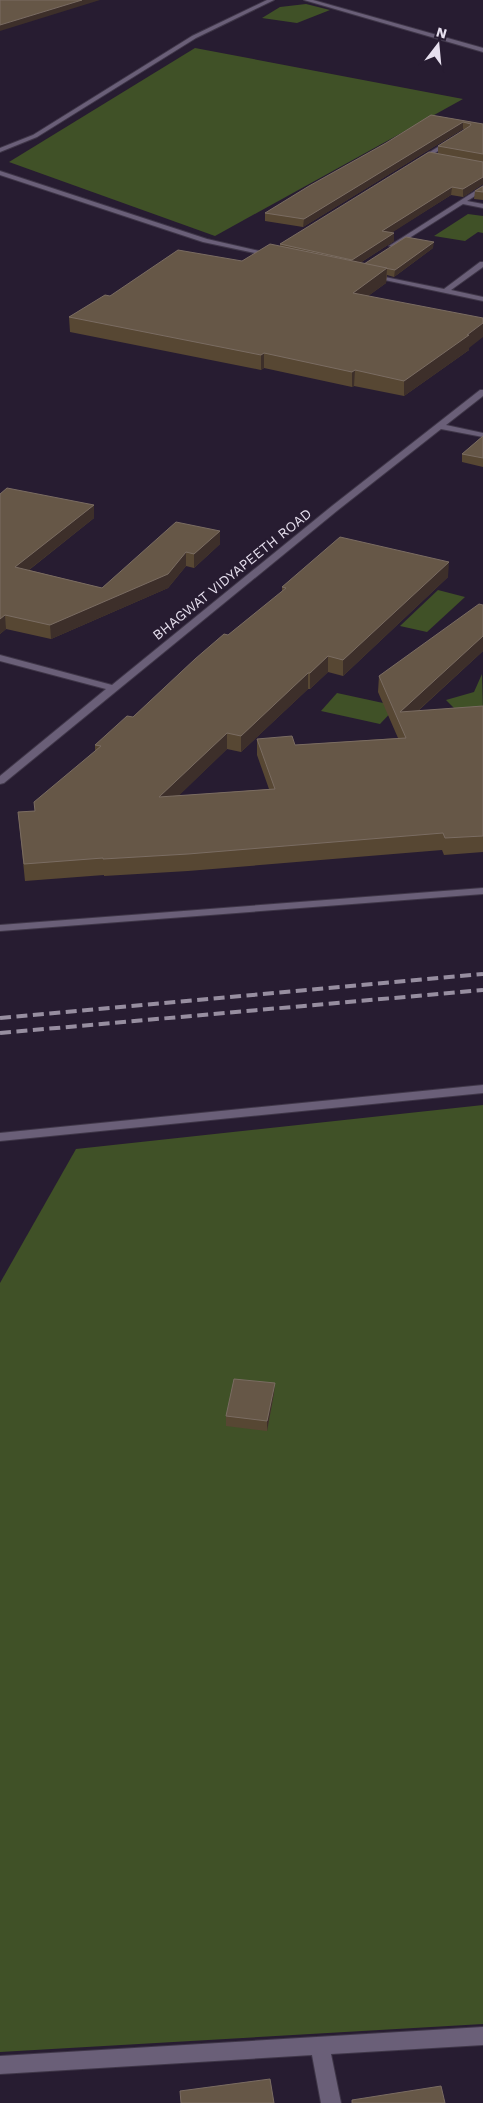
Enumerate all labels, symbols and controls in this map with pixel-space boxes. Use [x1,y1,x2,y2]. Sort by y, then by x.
north arrow [413,20,463,70]
text: N [434,23,449,42]
street label: BHAGWAT VIDYAPEETH ROAD [149,505,315,643]

